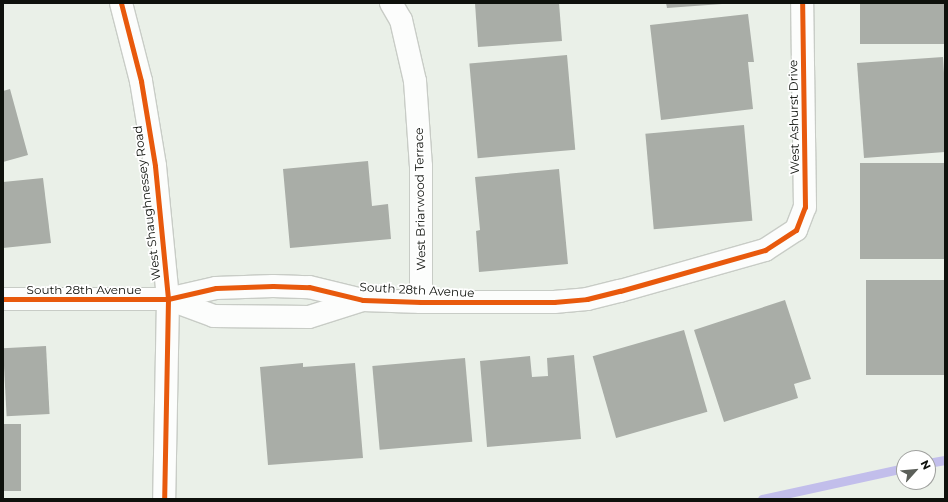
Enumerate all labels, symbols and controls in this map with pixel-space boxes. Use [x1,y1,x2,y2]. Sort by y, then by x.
street label: West Ashurst Drive [786,60,802,174]
street label: West Shaughnessey Road [130,125,164,281]
street label: West Briarwood Terrace [412,127,428,271]
street label: South 28th Avenue [359,280,475,300]
street label: South 28th Avenue [27,283,141,297]
north arrow [896,450,936,490]
text: N [918,458,934,472]

